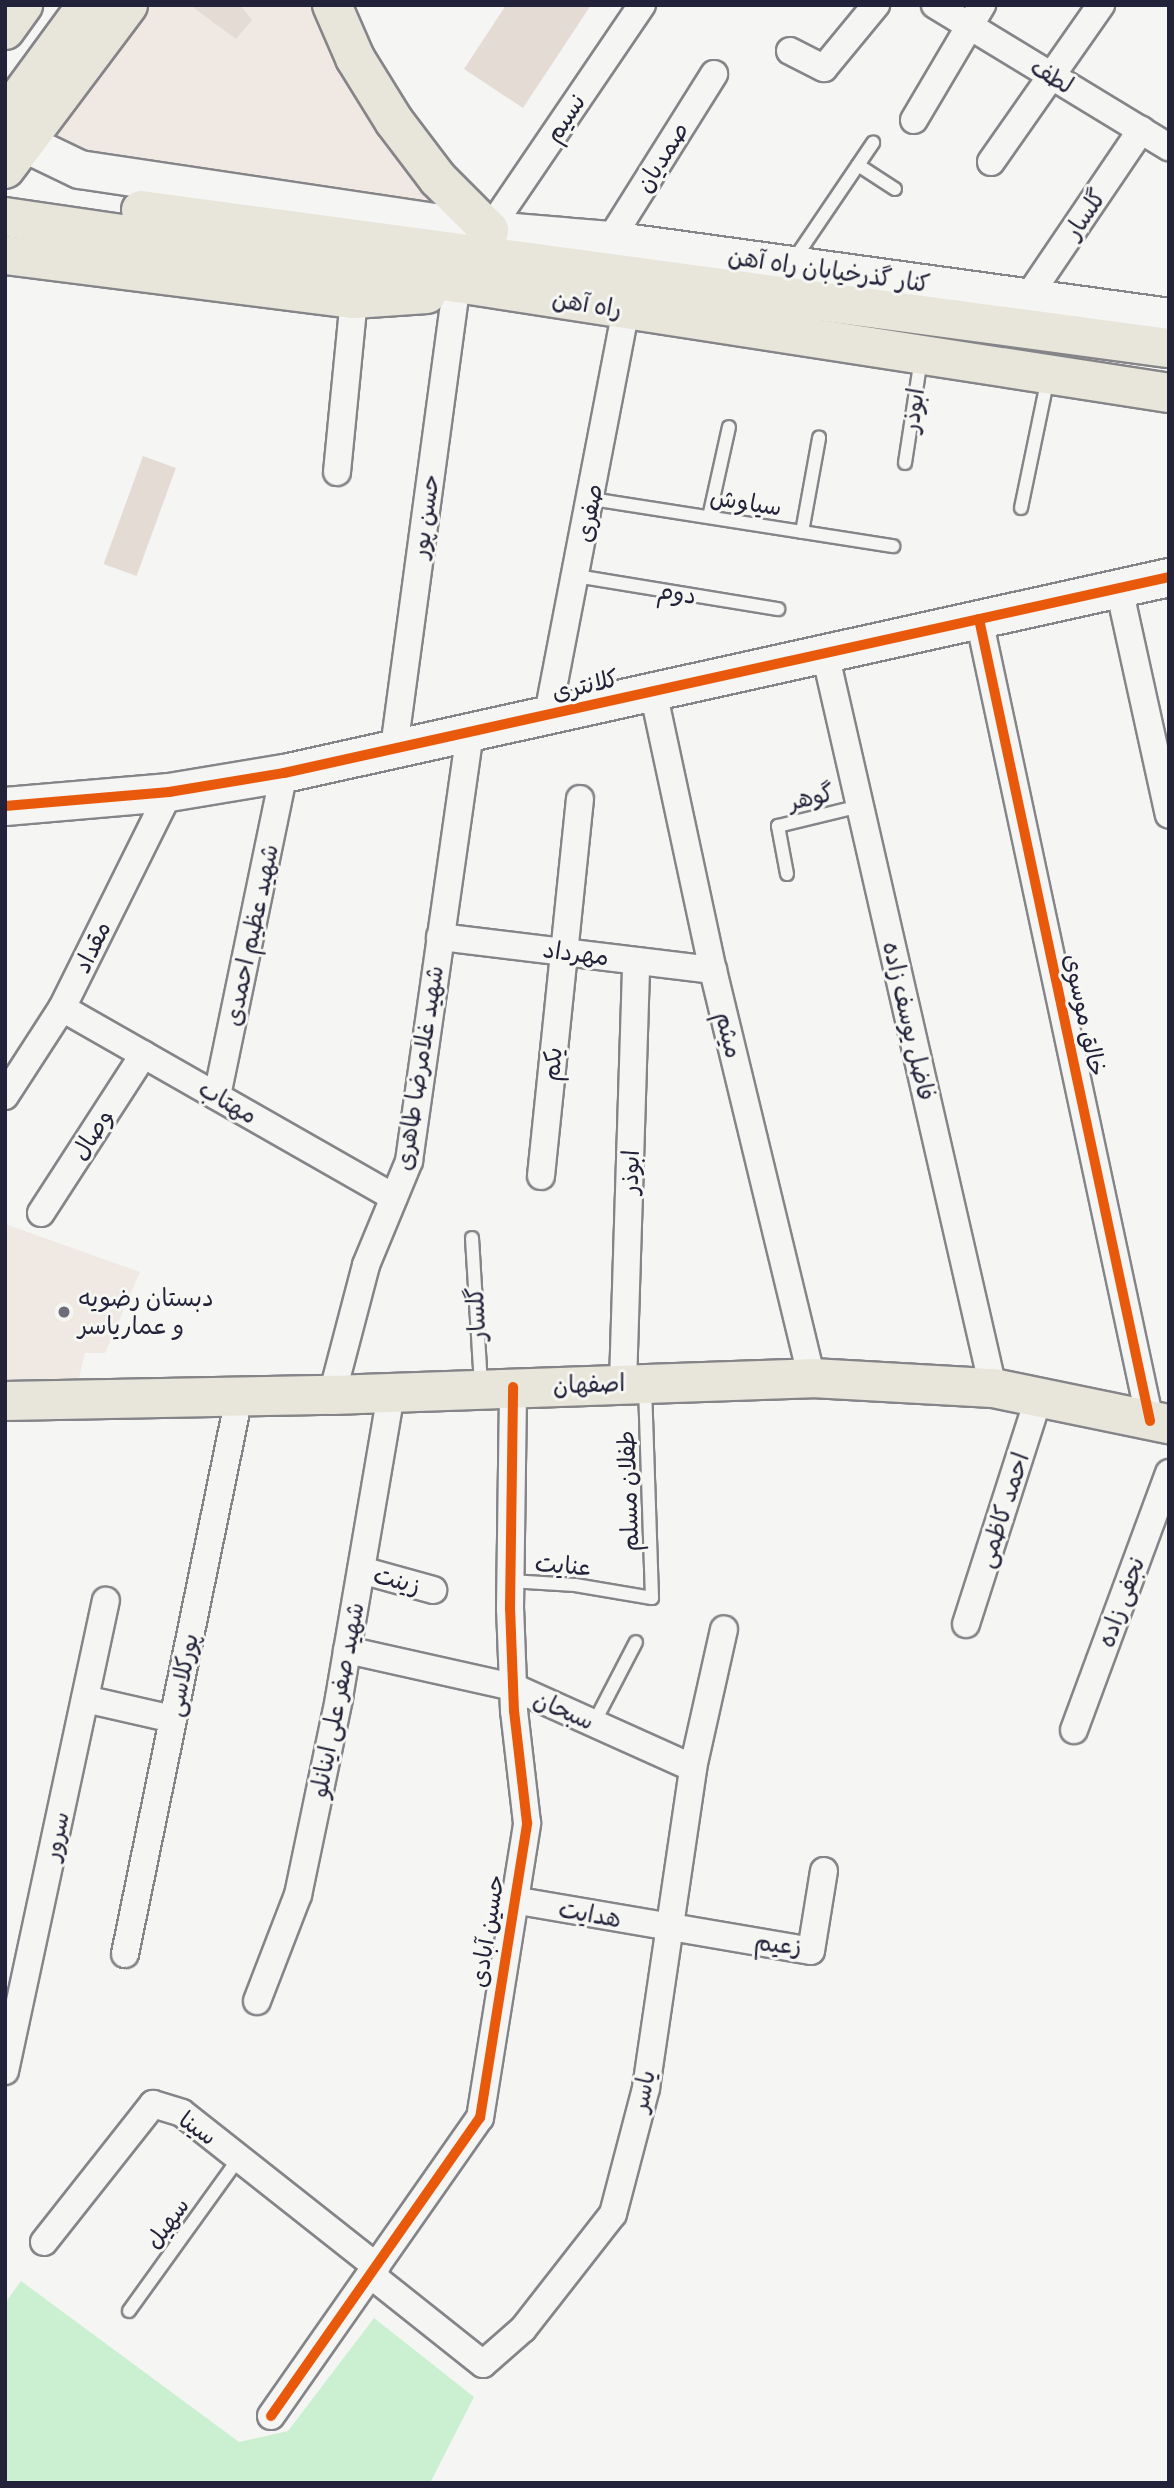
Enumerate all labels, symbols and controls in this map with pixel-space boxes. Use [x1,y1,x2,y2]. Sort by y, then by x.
street label: لطف [1025,52,1079,100]
street label: نسیم [538,88,592,148]
street label: صمدیان [629,117,695,197]
street label: گلسار [1058,184,1112,244]
street label: کنار گذرخیابان راه آهن [726,242,932,298]
street label: راه آهن [550,284,624,324]
street label: ابوذر [896,386,930,434]
street label: حسن پور [405,472,445,560]
street label: صفری [569,481,609,545]
street label: سیاوش [708,482,784,522]
street label: دوم [655,576,699,610]
street label: کلانتری [549,663,621,707]
street label: گوهر [786,778,836,816]
street label: شهید عظیم احمدی [218,841,284,1029]
street label: مقداد [67,916,117,978]
street label: مهرداد [541,935,611,971]
street label: فاضل یوسف زاده [877,939,941,1103]
street label: خالق موسوی [1058,951,1112,1079]
street label: شهید غلامرضا طاهری [389,963,449,1173]
street label: میثم [709,1009,749,1061]
street label: یکم [536,1046,568,1082]
street label: مهتاب [194,1074,262,1130]
street label: وصال [65,1103,119,1165]
street label: ابوذر [615,1149,645,1195]
place label: دبستان رضویه و عماریاسر [78,1284,214,1340]
street label: گلسار [460,1287,492,1341]
marker: دبستان رضویه و عماریاسر [56,1304,72,1320]
street label: اصفهان [552,1368,626,1400]
street label: طفلان مسلم [611,1430,645,1552]
street label: احمد کاظمی [971,1449,1035,1571]
street label: عنایت [534,1548,592,1582]
street label: نجفی زاده [1091,1553,1151,1651]
street label: زینت [370,1560,424,1600]
street label: شهید صفر علی اینانلو [304,1600,370,1800]
street label: پورکلاسی [160,1631,204,1719]
street label: سبحان [529,1684,599,1736]
street label: سرور [37,1809,75,1863]
street label: حسین آبادی [464,1872,510,1990]
street label: هدایت [556,1894,624,1934]
street label: زعیم [753,1927,803,1961]
street label: یاسر [625,2068,661,2114]
street label: سینا [174,2105,222,2151]
street label: سهیل [139,2192,195,2254]

